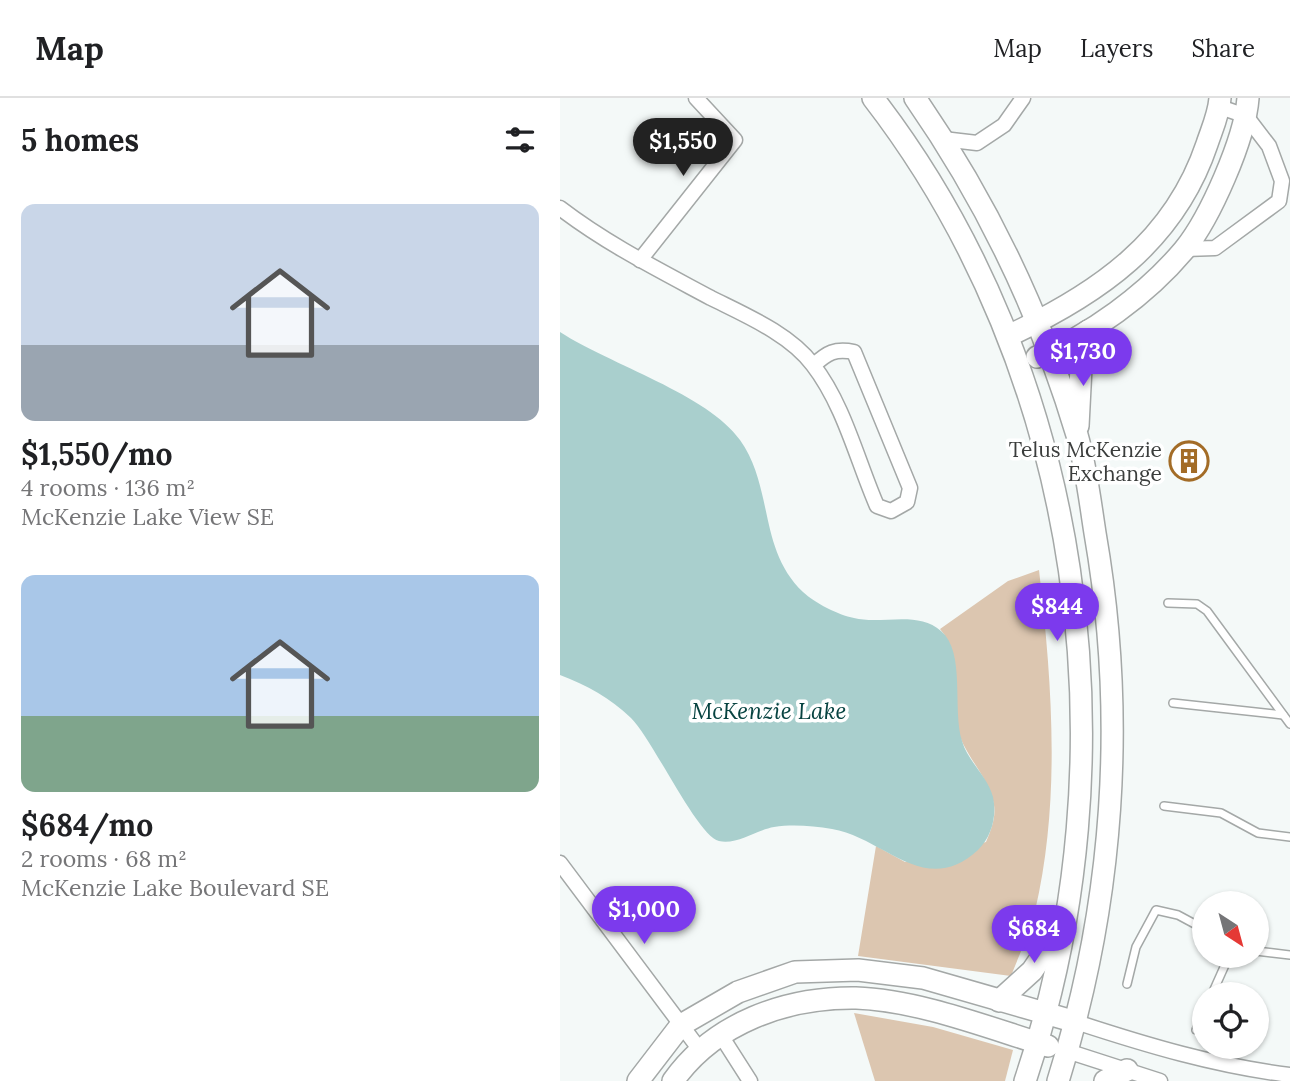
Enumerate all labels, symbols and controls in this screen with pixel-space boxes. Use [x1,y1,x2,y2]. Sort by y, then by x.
text: Map [35,27,104,69]
text: Map [993,33,1042,64]
text: Layers [1080,33,1153,64]
text: Share [1191,33,1255,64]
pin: $1,550 [626,118,740,178]
text: 5 homes [21,121,139,159]
icon: filters [501,121,539,159]
text: $1,550 [649,126,717,155]
icon: home [217,250,343,376]
pin: $1,730 [1026,328,1140,388]
text: $1,730 [1050,336,1116,365]
text: $1,550/mo [21,435,173,473]
place label: Telus McKenzie Exchange [1009,436,1162,487]
building icon: Telus McKenzie Exchange [1168,440,1210,482]
text: 4 rooms · 136 m² [21,473,195,502]
text: McKenzie Lake View SE [21,502,274,531]
pin: $844 [1016,584,1098,643]
text: $844 [1031,591,1083,620]
icon: home [217,621,343,747]
water label: McKenzie Lake [691,696,847,725]
text: $684/mo [21,806,153,844]
text: 2 rooms · 68 m² [21,844,187,873]
text: McKenzie Lake Boulevard SE [21,873,329,902]
pin: $1,000 [587,886,701,946]
north arrow [1192,891,1269,968]
map controls [1192,891,1269,1059]
text: $1,000 [608,894,680,923]
pin: $684 [993,906,1075,965]
text: $684 [1008,913,1060,942]
button: locate [1192,982,1269,1059]

